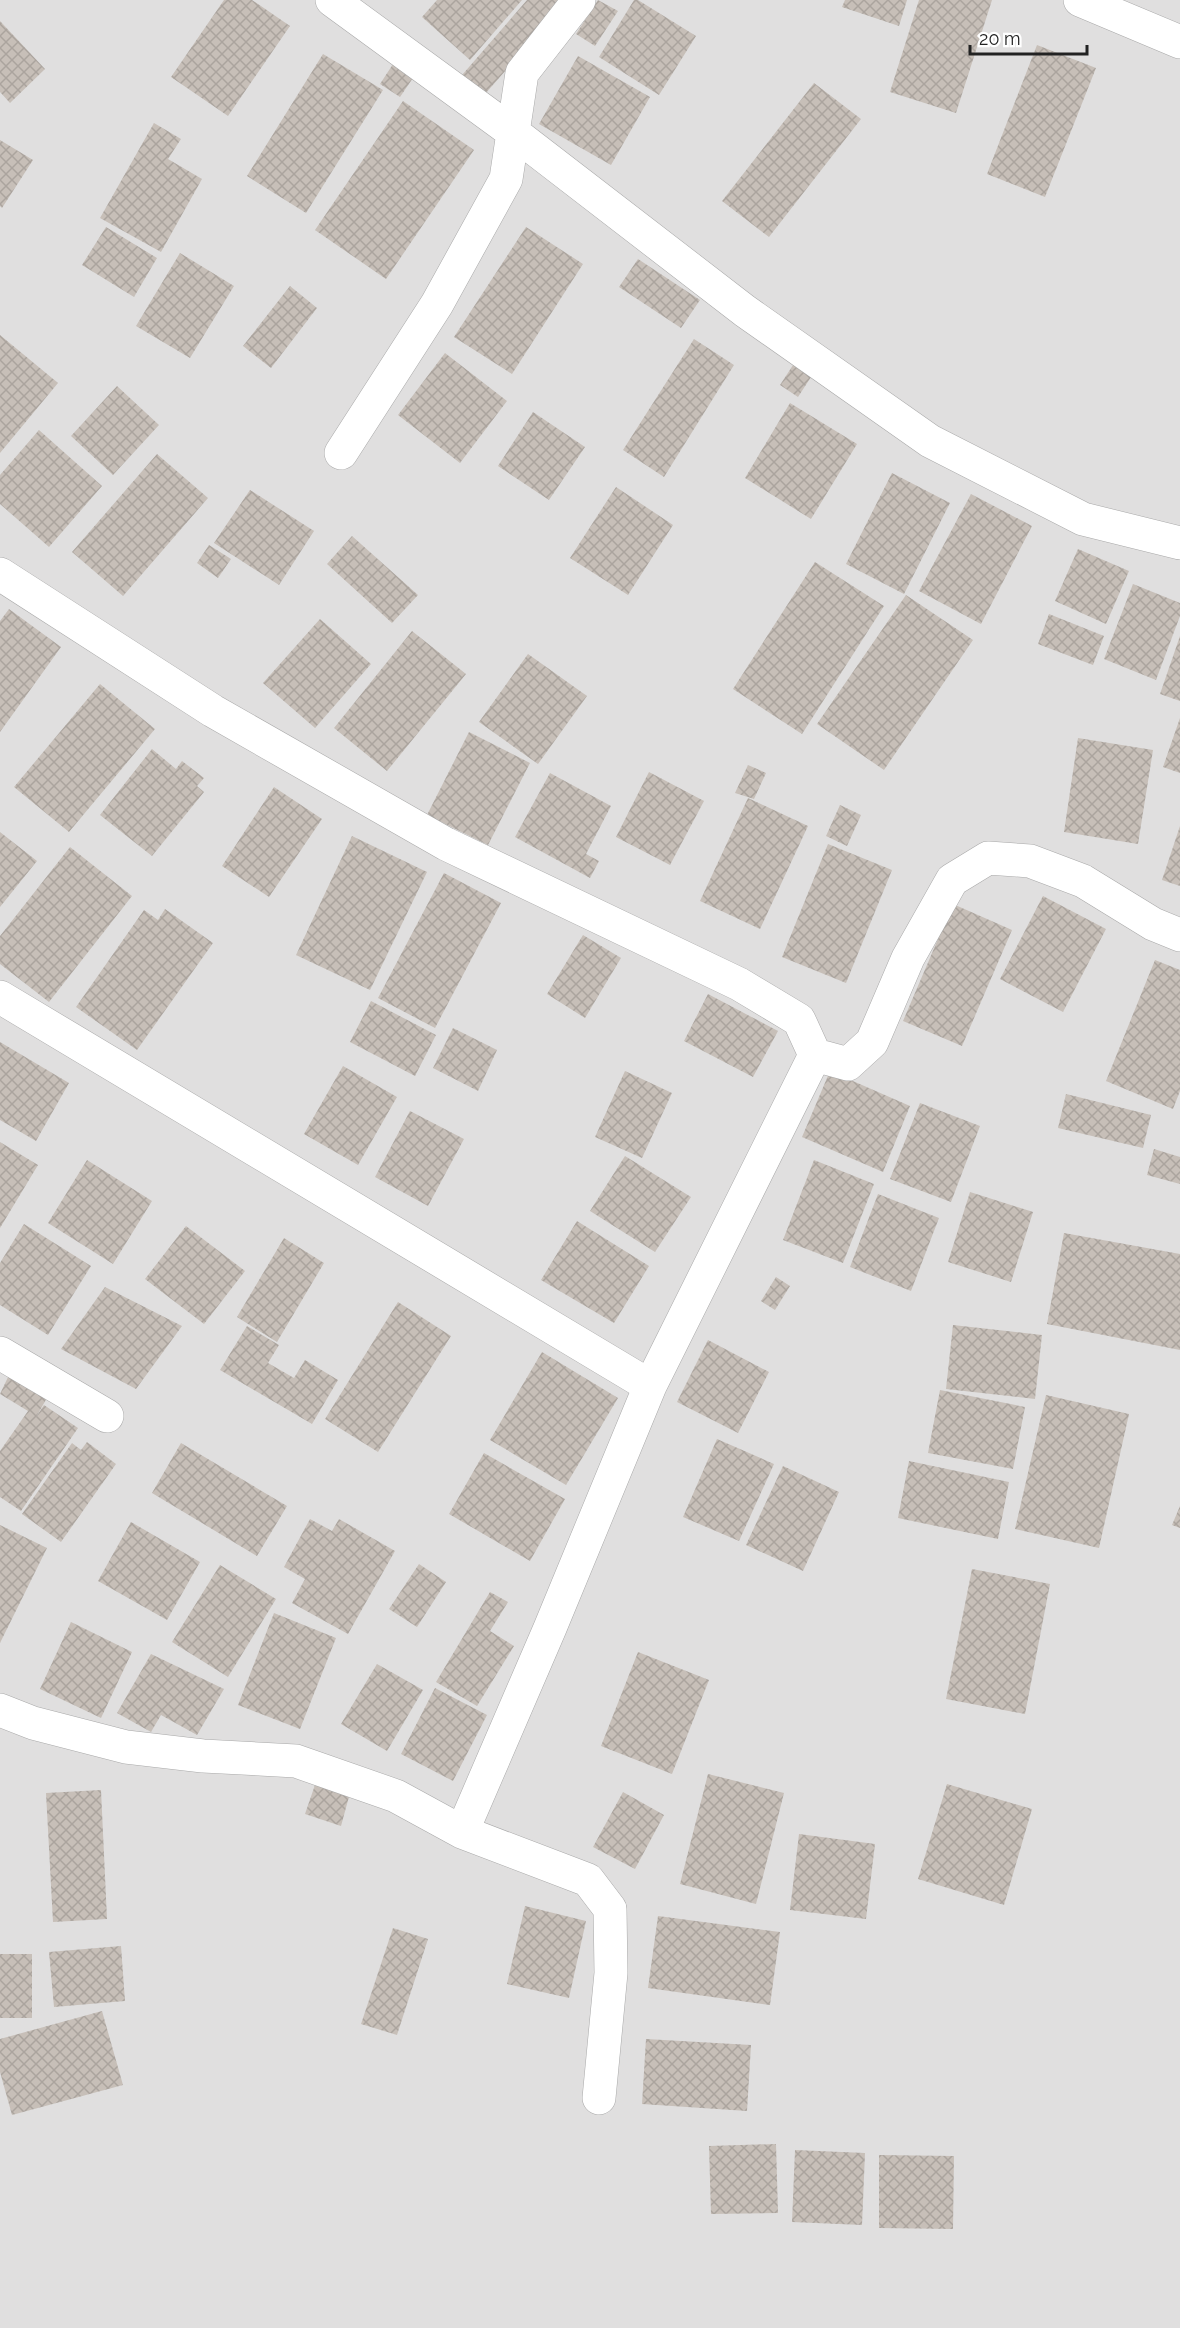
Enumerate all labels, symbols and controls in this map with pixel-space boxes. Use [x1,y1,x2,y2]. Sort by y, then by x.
scale bar [970,18,1087,56]
text: 20 m [979,28,1021,49]

